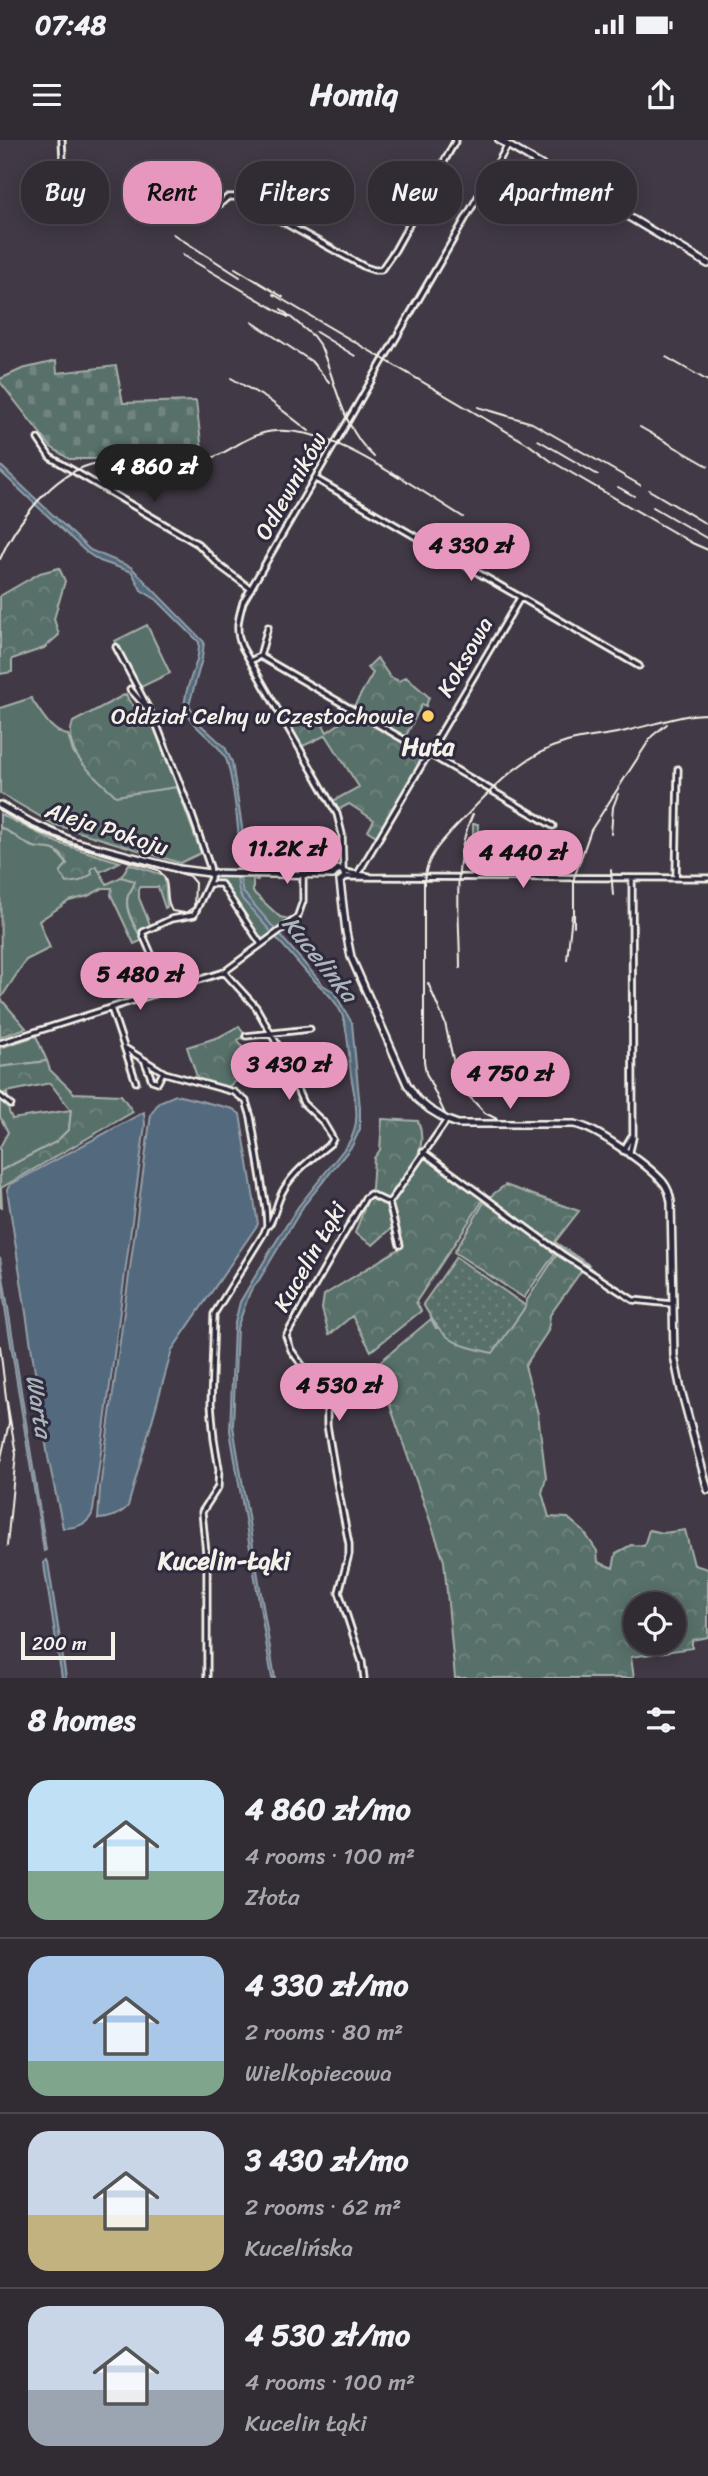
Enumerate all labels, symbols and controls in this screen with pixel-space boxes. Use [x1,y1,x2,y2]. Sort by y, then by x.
text: 07:48 [35,2,106,48]
text: Homiq [310,66,398,123]
icon: menu [28,76,66,114]
icon: share [642,76,680,114]
chip: Buy [21,161,109,224]
chip: Rent [123,161,222,224]
chip: Filters [236,161,354,224]
chip: New [368,161,462,224]
chip: Apartment [476,161,637,224]
street label: Odlewników [243,424,339,548]
pin: 4 860 zł [82,444,226,504]
text: 4 860 zł [111,446,197,487]
pin: 4 330 zł [399,524,543,583]
text: 4 330 zł [429,525,513,566]
street label: Koksowa [425,608,505,705]
place label: Oddział Celny w Częstochowie [111,696,414,737]
marker: Oddział Celny w Częstochowie [420,708,436,724]
district label: Huta [402,726,455,768]
street label: Aleja Pokoju [39,789,175,868]
pin: 11.2K zł [215,826,359,886]
text: 11.2K zł [248,828,326,869]
pin: 4 440 zł [451,830,595,890]
text: 4 440 zł [479,832,567,873]
water label: Kucelinka [271,906,370,1014]
pin: 5 480 zł [68,952,212,1012]
text: 5 480 zł [96,954,184,995]
pin: 3 430 zł [217,1042,361,1102]
text: 3 430 zł [247,1044,331,1085]
pin: 4 750 zł [438,1052,582,1111]
text: 4 750 zł [467,1053,553,1094]
street label: Kucelin Łąki [262,1193,359,1320]
pin: 4 530 zł [267,1364,411,1423]
text: 4 530 zł [296,1365,382,1406]
water label: Warta [13,1372,65,1443]
district label: Kucelin-Łąki [157,1540,291,1582]
map controls [623,1592,686,1655]
button: locate [623,1592,686,1655]
text: 200 m [32,1627,87,1660]
scale bar [21,1629,116,1661]
text: 8 homes [28,1693,136,1747]
icon: filters [642,1701,680,1739]
text: 4 860 zł/mo [245,1782,411,1836]
icon: home [84,1808,168,1892]
text: 4 rooms · 100 m² [245,1836,415,1877]
text: Złota [245,1877,299,1918]
text: 4 330 zł/mo [245,1958,408,2012]
icon: home [84,1984,168,2068]
text: 2 rooms · 80 m² [245,2012,403,2053]
text: Wielkopiecowa [245,2053,392,2094]
text: 3 430 zł/mo [245,2133,408,2187]
icon: home [84,2159,168,2243]
text: 2 rooms · 62 m² [245,2187,401,2228]
text: Kucelińska [245,2228,353,2269]
text: 4 530 zł/mo [245,2308,410,2362]
icon: home [84,2334,168,2418]
text: 4 rooms · 100 m² [245,2362,415,2403]
text: Kucelin Łąki [245,2403,367,2444]

